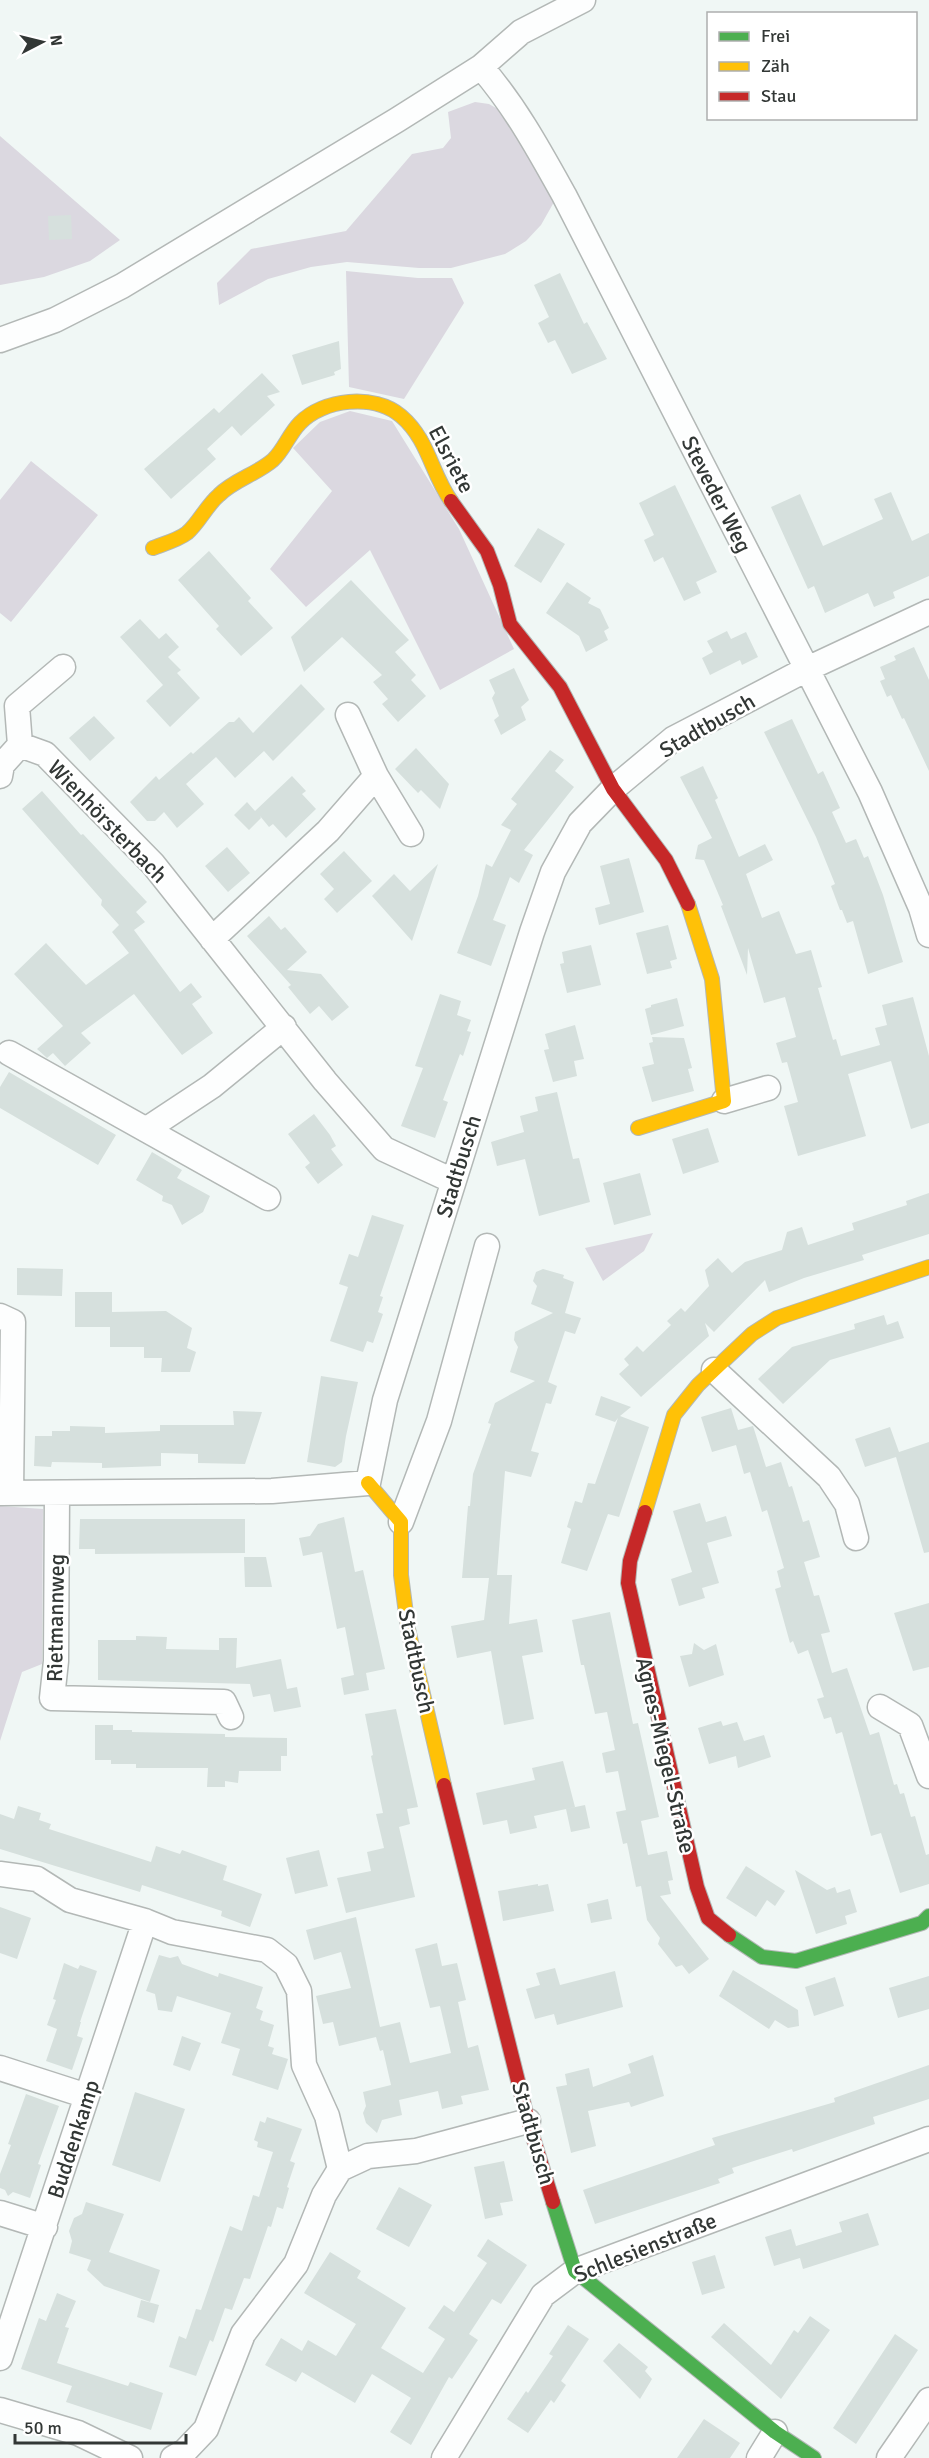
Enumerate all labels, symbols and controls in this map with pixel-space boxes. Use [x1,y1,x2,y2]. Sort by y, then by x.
north arrow [12,12,72,72]
legend [707,12,917,120]
text: Frei [761,25,790,47]
text: N [45,34,66,47]
text: Zäh [761,55,790,77]
text: Stau [761,85,796,107]
street label: Elsriete [423,421,480,498]
street label: Steveder Weg [676,431,757,557]
street label: Stadtbusch [655,687,760,764]
street label: Wienhörsterbach [42,754,173,888]
street label: Stadtbusch [430,1112,487,1221]
street label: Rietmannweg [41,1554,70,1682]
street label: Stadtbusch [392,1606,441,1716]
street label: Agnes-Miegel-Straße [630,1654,701,1856]
street label: Buddenkamp [42,2076,105,2202]
street label: Stadtbusch [506,2078,561,2188]
street label: Schlesienstraße [570,2207,721,2288]
scale bar [15,2407,186,2445]
text: 50 m [24,2417,62,2439]

